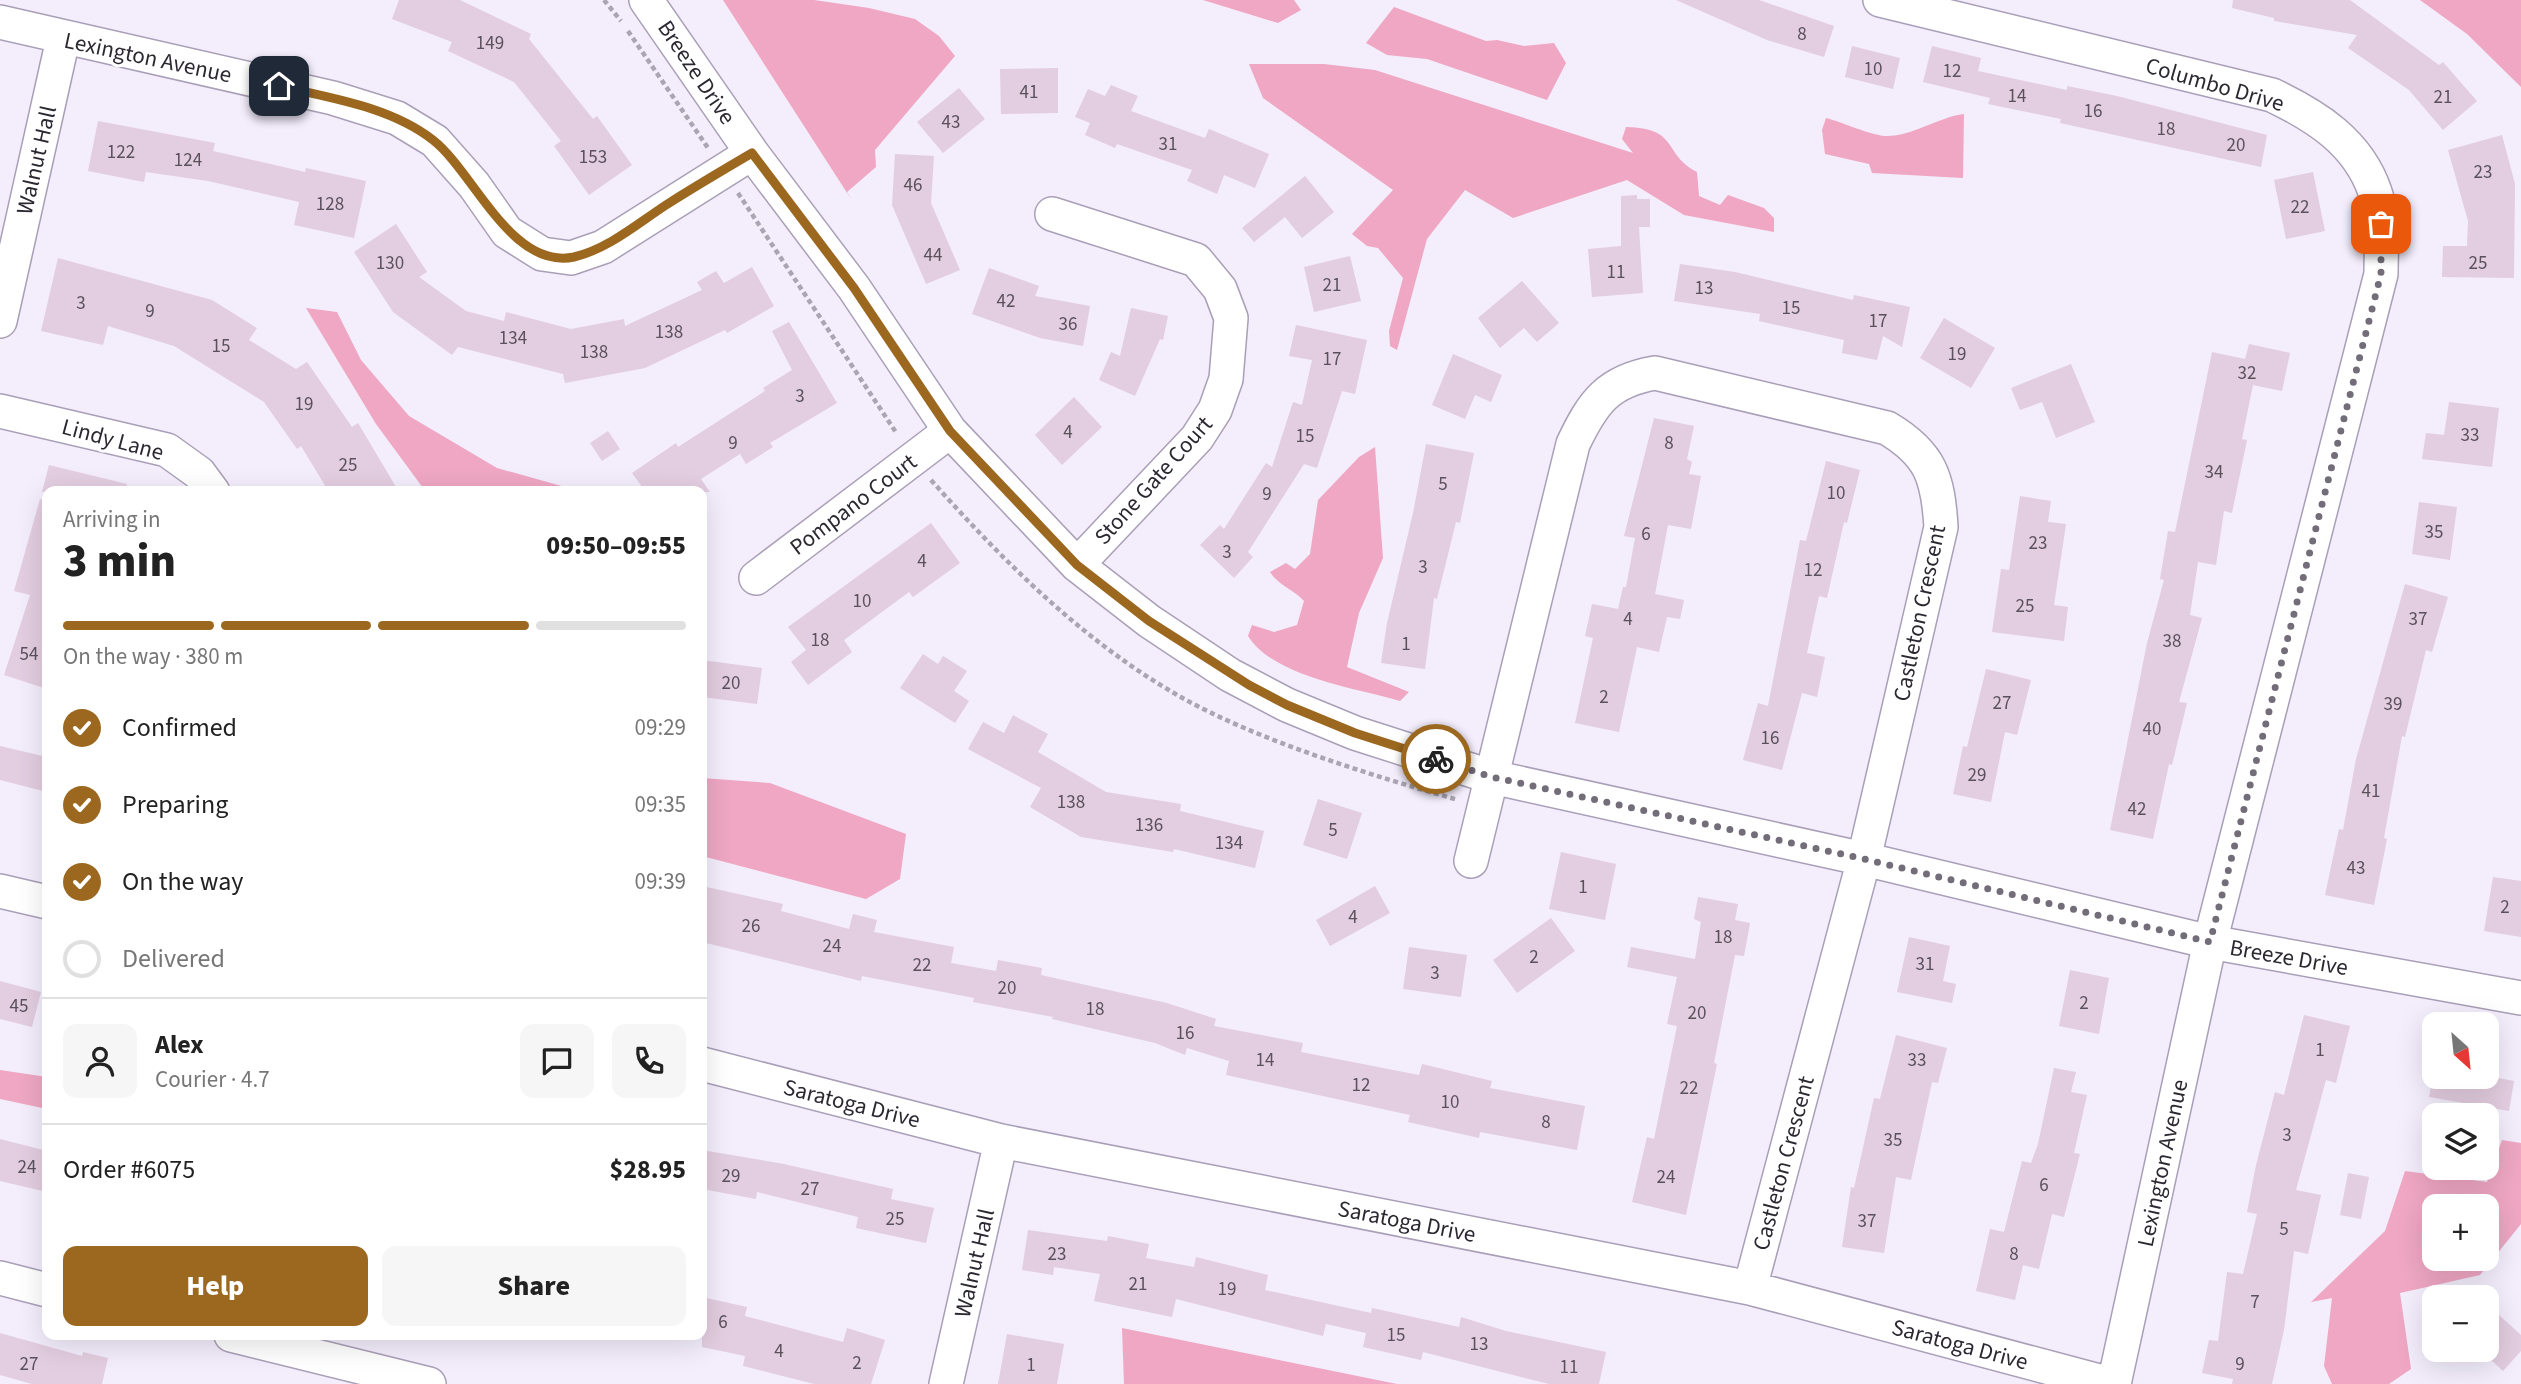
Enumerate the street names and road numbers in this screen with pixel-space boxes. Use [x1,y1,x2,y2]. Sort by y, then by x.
street label: Breeze Drive [649,14,744,131]
street label: Lexington Avenue [61,24,235,91]
street label: Columbo Drive [2142,49,2288,120]
street label: Walnut Hall [8,102,65,218]
street label: Stone Gate Court [1087,409,1220,552]
street label: Lindy Lane [58,410,168,469]
street label: Pompano Court [783,445,924,563]
street label: Castleton Crescent [1885,522,1954,704]
street label: Breeze Drive [2227,931,2351,984]
street label: Saratoga Drive [780,1071,924,1136]
street label: Castleton Crescent [1744,1072,1823,1254]
street label: Lexington Avenue [2129,1076,2196,1250]
street label: Saratoga Drive [1335,1192,1479,1251]
street label: Walnut Hall [946,1205,1003,1321]
street label: Saratoga Drive [1888,1310,2032,1379]

